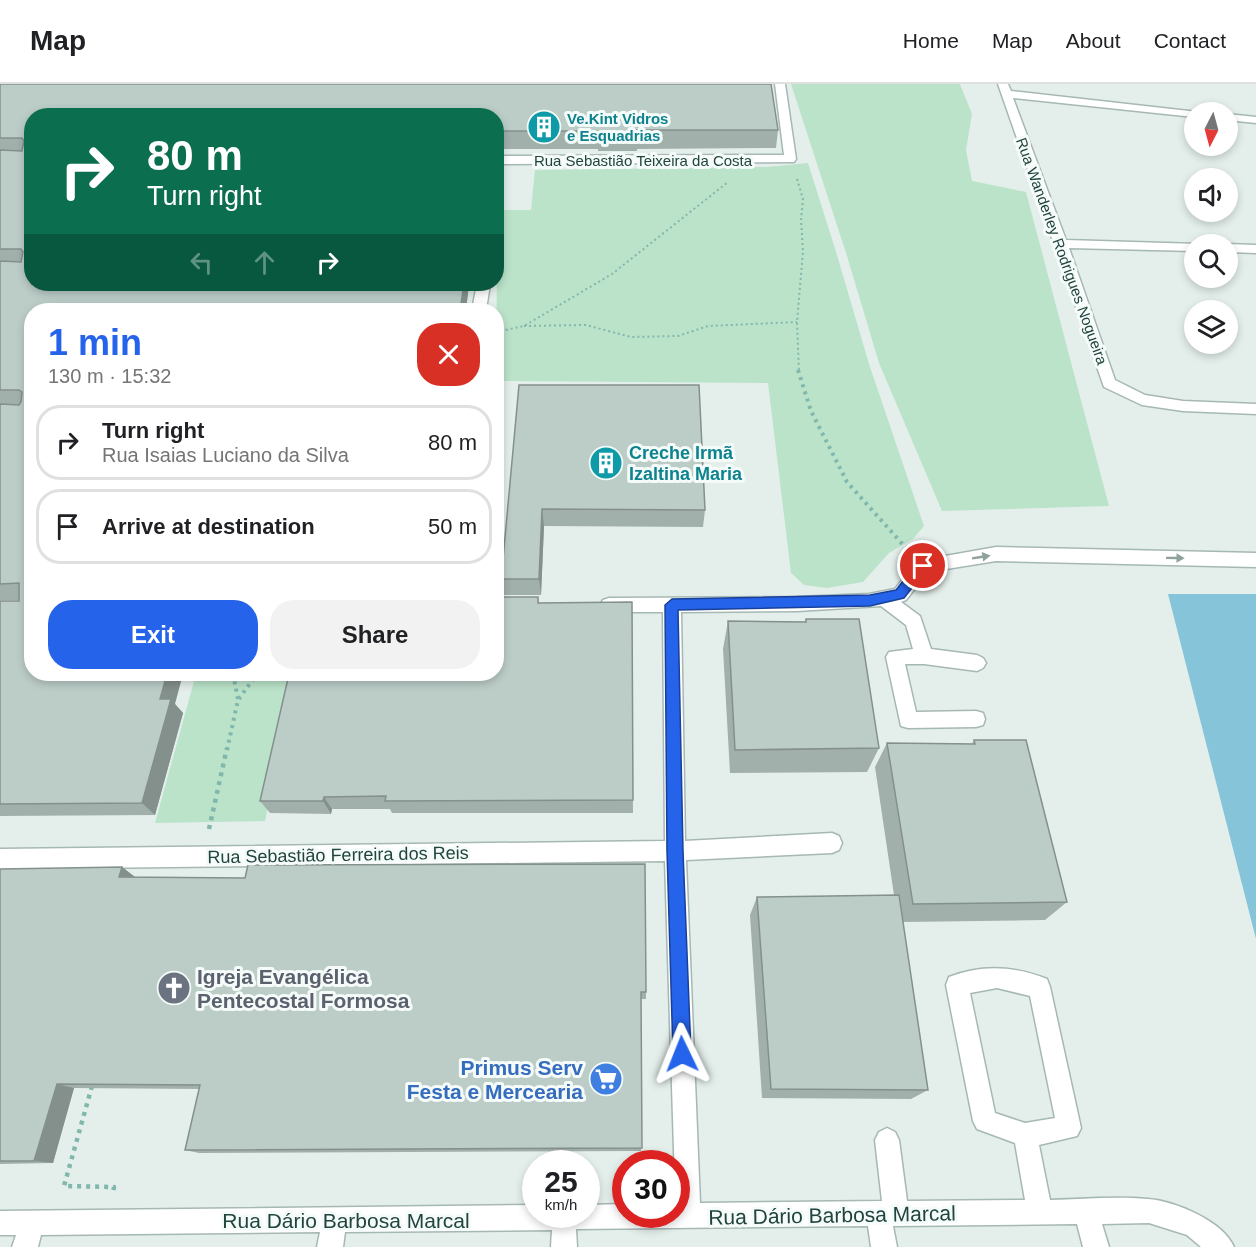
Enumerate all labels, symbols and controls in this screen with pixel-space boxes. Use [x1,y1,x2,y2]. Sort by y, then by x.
text: Map [30,25,86,56]
text: Home [903,29,959,52]
text: Map [992,29,1033,52]
text: About [1066,29,1121,52]
text: Contact [1154,29,1226,52]
north arrow [1184,102,1238,156]
map controls [1184,102,1238,354]
building icon: Ve.Kint Vidros e Esquadrias [526,109,562,145]
place label: Ve.Kint Vidros e Esquadrias [567,110,668,144]
icon: right [48,132,126,210]
text: 80 m [147,132,243,179]
street label: Rua Wanderley Rodrigues Nogueira [1013,135,1111,367]
street label: Rua Sebastião Teixeira da Costa [534,152,753,169]
button: sound [1184,168,1238,222]
text: Turn right [147,181,262,211]
button: search [1184,234,1238,288]
icon: left [185,246,218,279]
icon: ahead [248,246,281,279]
icon: right [311,246,344,279]
button: layers [1184,300,1238,354]
text: 1 min [48,322,142,363]
button: close [417,323,480,386]
text: 130 m · 15:32 [48,365,171,387]
text: Turn right [102,418,204,443]
icon: right [51,426,84,459]
text: 80 m [428,430,477,455]
place label: Creche Irmã Izaltina Maria [629,443,743,484]
text: Rua Isaias Luciano da Silva [102,444,349,466]
building icon: Creche Irmã Izaltina Maria [588,445,624,481]
icon: arrive [51,510,84,543]
text: Arrive at destination [102,514,315,539]
text: 50 m [428,514,477,539]
pin [897,540,948,591]
icon: arrive [906,549,939,582]
one-way arrow [971,552,990,561]
one-way arrow [1166,553,1185,563]
button: Exit [48,600,258,669]
button: Share [270,600,480,669]
street label: Rua Sebastião Ferreira dos Reis [207,843,469,867]
place label: Igreja Evangélica Pentecostal Formosa [197,965,410,1012]
church icon: Igreja Evangélica Pentecostal Formosa [156,970,192,1006]
position arrow [650,1022,714,1086]
place label: Primus Serv Festa e Mercearia [407,1056,583,1103]
supermarket icon: Primus Serv Festa e Mercearia [588,1061,624,1097]
speed limit sign: 30 [612,1150,690,1228]
text: 25 [544,1165,578,1198]
text: km/h [545,1196,577,1213]
street label: Rua Dário Barbosa Marcal [708,1201,956,1229]
street label: Rua Dário Barbosa Marcal [222,1209,470,1232]

